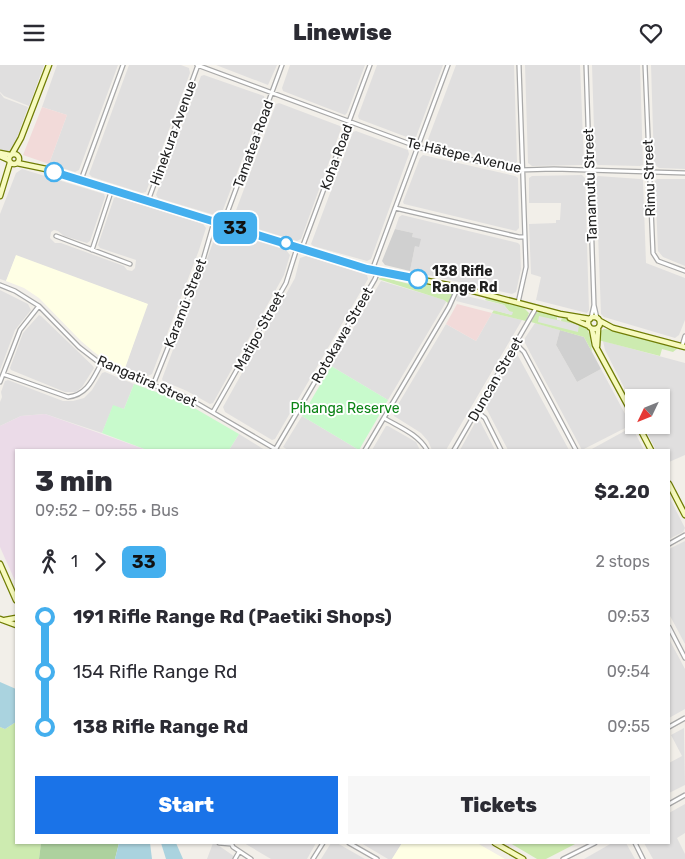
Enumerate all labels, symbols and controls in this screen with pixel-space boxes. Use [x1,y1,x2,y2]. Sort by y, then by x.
icon: menu [20,19,48,47]
text: Linewise [293,19,392,46]
icon: heart [637,19,665,47]
street label: Hinekura Avenue [147,78,200,188]
street label: Tamatea Road [230,98,277,190]
street label: Koha Road [317,122,356,192]
street label: Tamamutu Street [580,128,601,242]
street label: Te Hātepe Avenue [405,134,523,177]
street label: Rimu Street [640,139,659,217]
unlabelled marker [44,162,64,182]
line badge: 33 [212,212,258,244]
text: 33 [223,217,247,239]
unlabelled marker [279,236,293,250]
street label: Karamū Street [161,256,210,350]
place label: 138 Rifle Range Rd [432,263,498,296]
marker: 138 Rifle Range Rd [408,269,428,289]
street label: Rotokawa Street [308,284,377,386]
street label: Matipo Street [231,288,288,374]
street label: Duncan Street [464,334,527,424]
street label: Rangatira Street [94,352,200,411]
north arrow [625,389,670,434]
map controls [625,389,670,434]
park label: Pihanga Reserve [290,400,400,417]
text: 3 min [35,465,113,498]
text: $2.20 [594,480,650,503]
text: 09:52 – 09:55 · Bus [35,501,179,520]
icon: walk [35,548,63,576]
icon: forward [86,548,114,576]
text: 33 [132,551,156,573]
text: 1 [71,552,78,571]
text: 2 stops [595,552,650,571]
text: 191 Rifle Range Rd (Paetiki Shops) [73,605,392,628]
text: 09:53 [607,607,650,626]
text: 154 Rifle Range Rd [73,660,237,683]
text: 09:54 [607,662,650,681]
text: 138 Rifle Range Rd [73,715,248,738]
text: 09:55 [607,717,650,736]
button: Start [35,776,338,834]
button: Tickets [348,776,650,834]

